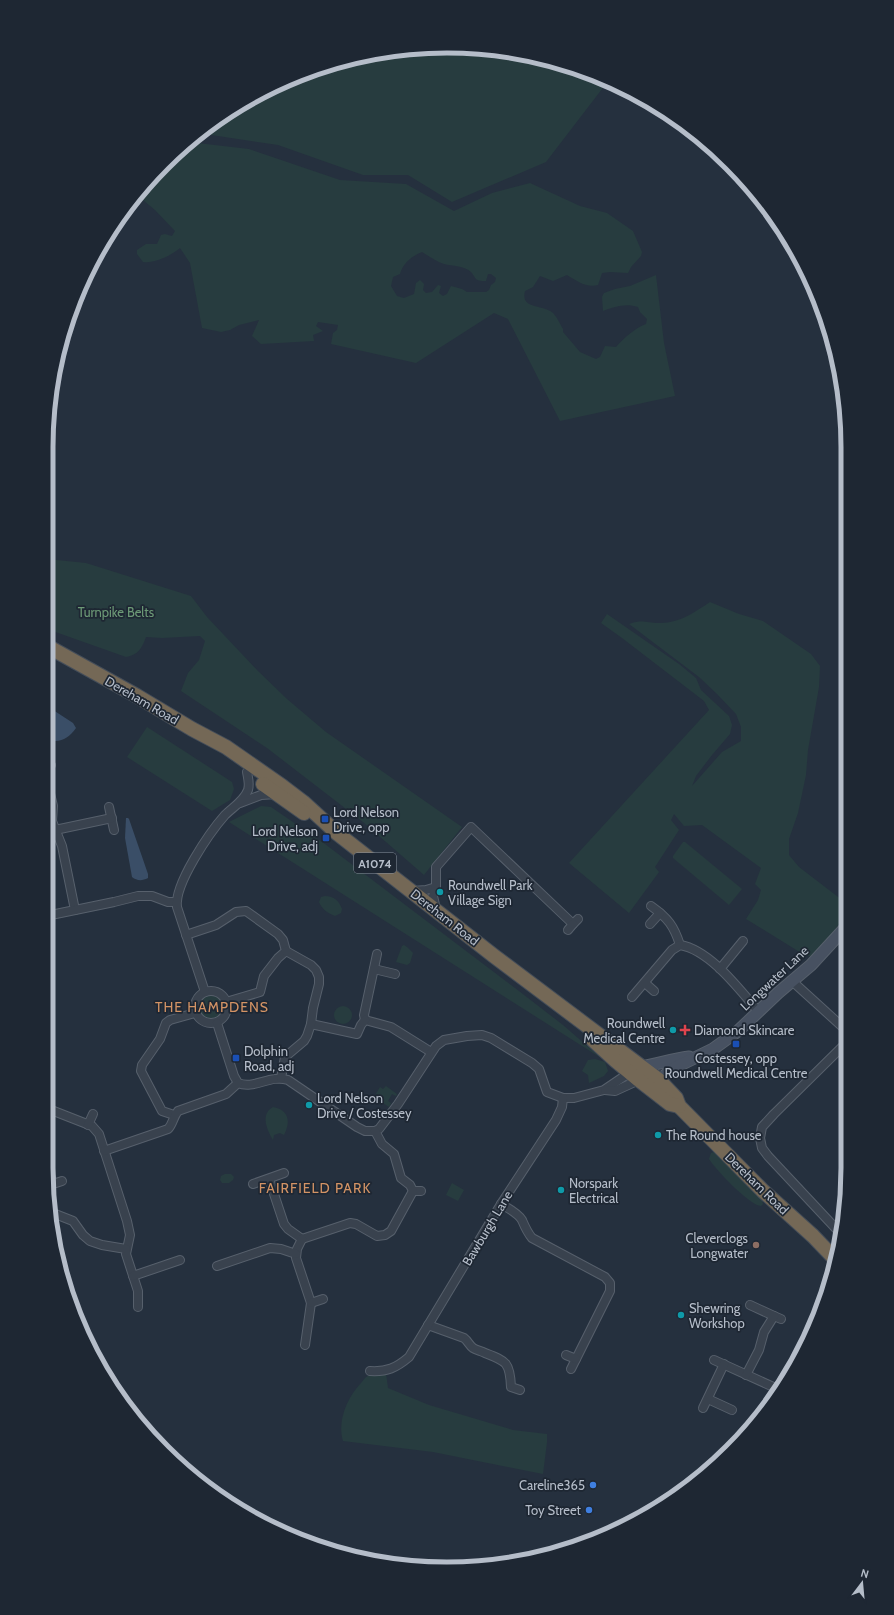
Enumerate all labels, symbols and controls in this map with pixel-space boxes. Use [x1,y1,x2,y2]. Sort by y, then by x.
park label: Turnpike Belts [78,604,155,620]
street label: Dereham Road [102,672,182,728]
place label: Lord Nelson Drive, opp [333,804,399,835]
marker: Lord Nelson Drive, opp [320,814,330,824]
place label: Lord Nelson Drive, adj [252,823,318,855]
marker: Lord Nelson Drive, adj [321,833,331,843]
road number: A1074 [354,853,396,873]
place label: Roundwell Park Village Sign [448,877,533,908]
street label: Dereham Road [408,885,482,949]
marker: Roundwell Park Village Sign [435,887,445,897]
street label: Longwater Lane [737,942,812,1014]
district label: THE HAMPDENS [155,998,269,1016]
place label: Roundwell Medical Centre [583,1015,665,1046]
place label: Diamond Skincare [694,1022,795,1038]
marker: Diamond Skincare [679,1024,691,1036]
marker: Roundwell Medical Centre [668,1025,678,1035]
marker: Costessey, opp Roundwell Medical Centre [731,1039,741,1049]
place label: Dolphin Road, adj [244,1043,294,1075]
place label: Costessey, opp Roundwell Medical Centre [665,1050,808,1081]
marker: Dolphin Road, adj [231,1053,241,1063]
place label: Lord Nelson Drive / Costessey [317,1090,412,1121]
marker: Lord Nelson Drive / Costessey [304,1100,314,1110]
place label: The Round house [666,1127,762,1143]
marker: The Round house [653,1130,663,1140]
street label: Dereham Road [722,1149,792,1217]
place label: Norspark Electrical [569,1175,618,1206]
district label: FAIRFIELD PARK [259,1179,371,1197]
marker: Norspark Electrical [556,1185,566,1195]
street label: Bawburgh Lane [458,1187,516,1268]
place label: Cleverclogs Longwater [686,1230,749,1261]
marker: Cleverclogs Longwater [751,1240,761,1250]
place label: Shewring Workshop [689,1300,745,1331]
marker: Shewring Workshop [676,1310,686,1320]
place label: Careline365 [519,1477,585,1493]
marker: Careline365 [588,1480,598,1490]
place label: Toy Street [525,1502,582,1518]
marker: Toy Street [584,1505,594,1515]
north arrow [842,1563,882,1603]
text: N [859,1566,870,1581]

